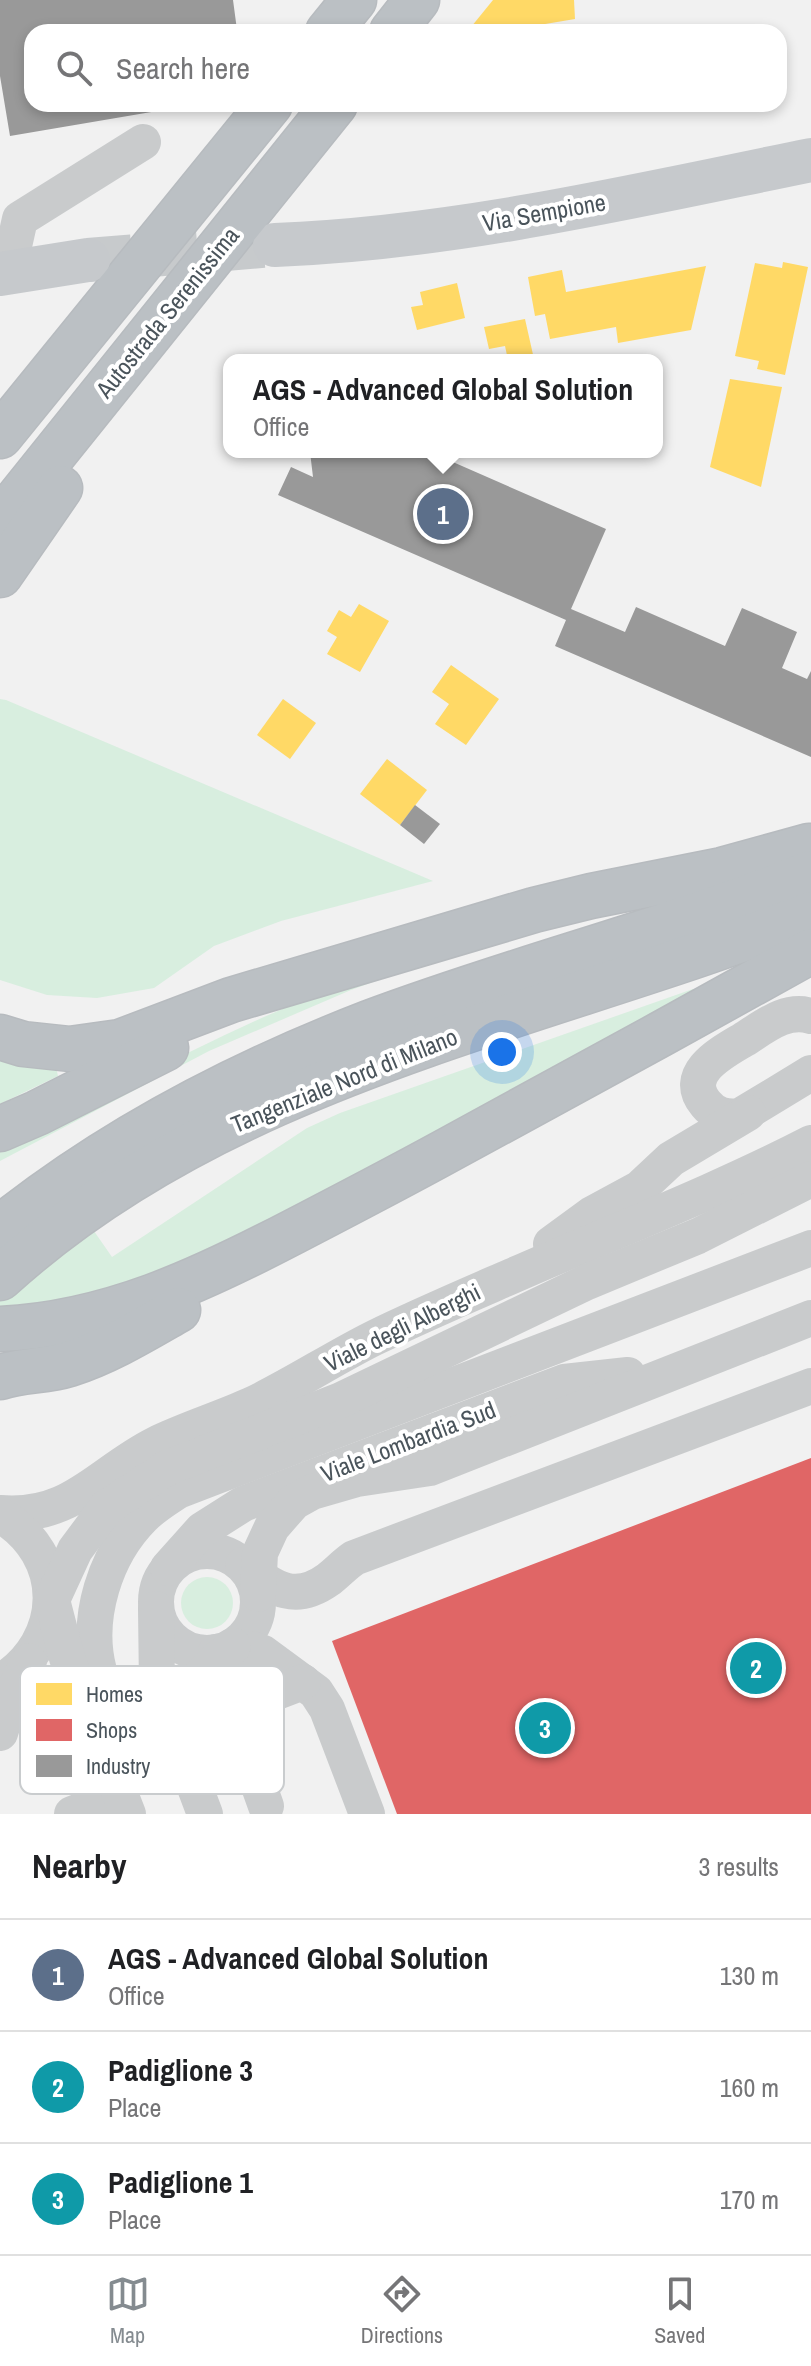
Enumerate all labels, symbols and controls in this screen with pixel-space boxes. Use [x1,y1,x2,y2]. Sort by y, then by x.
search box [24,24,787,112]
icon: search [52,46,96,90]
text: Search here [116,48,250,88]
street label: Via Sempione [480,185,608,239]
street label: Autostrada Serenissima [87,220,246,405]
popup [223,354,663,458]
text: AGS - Advanced Global Solution [253,369,633,409]
text: Office [253,409,309,444]
pin: 1 [417,484,469,544]
street label: Tangenziale Nord di Milano [226,1020,462,1140]
your location [482,1032,522,1072]
street label: Viale degli Alberghi [318,1275,486,1379]
street label: Viale Lombardia Sud [316,1393,500,1489]
pin: 2 [730,1638,782,1698]
legend [20,1666,284,1794]
text: Homes [86,1679,143,1709]
pin: 3 [519,1698,571,1758]
text: Shops [86,1715,137,1745]
text: Industry [86,1751,150,1781]
text: Nearby [32,1843,127,1889]
text: 3 results [698,1849,779,1884]
text: AGS - Advanced Global Solution [108,1938,489,1978]
text: 1 [52,1958,64,1993]
text: 130 m [720,1958,779,1993]
text: Office [108,1978,165,2013]
text: Padiglione 3 [108,2050,253,2090]
text: 2 [52,2070,64,2105]
text: 160 m [720,2070,779,2105]
text: Place [108,2090,161,2125]
text: Padiglione 1 [108,2162,253,2202]
text: 3 [52,2182,64,2217]
text: 170 m [720,2182,779,2217]
text: Place [108,2202,161,2237]
tab: Map [106,2272,150,2350]
tab: Directions [361,2272,443,2350]
tab: Saved [654,2272,705,2350]

